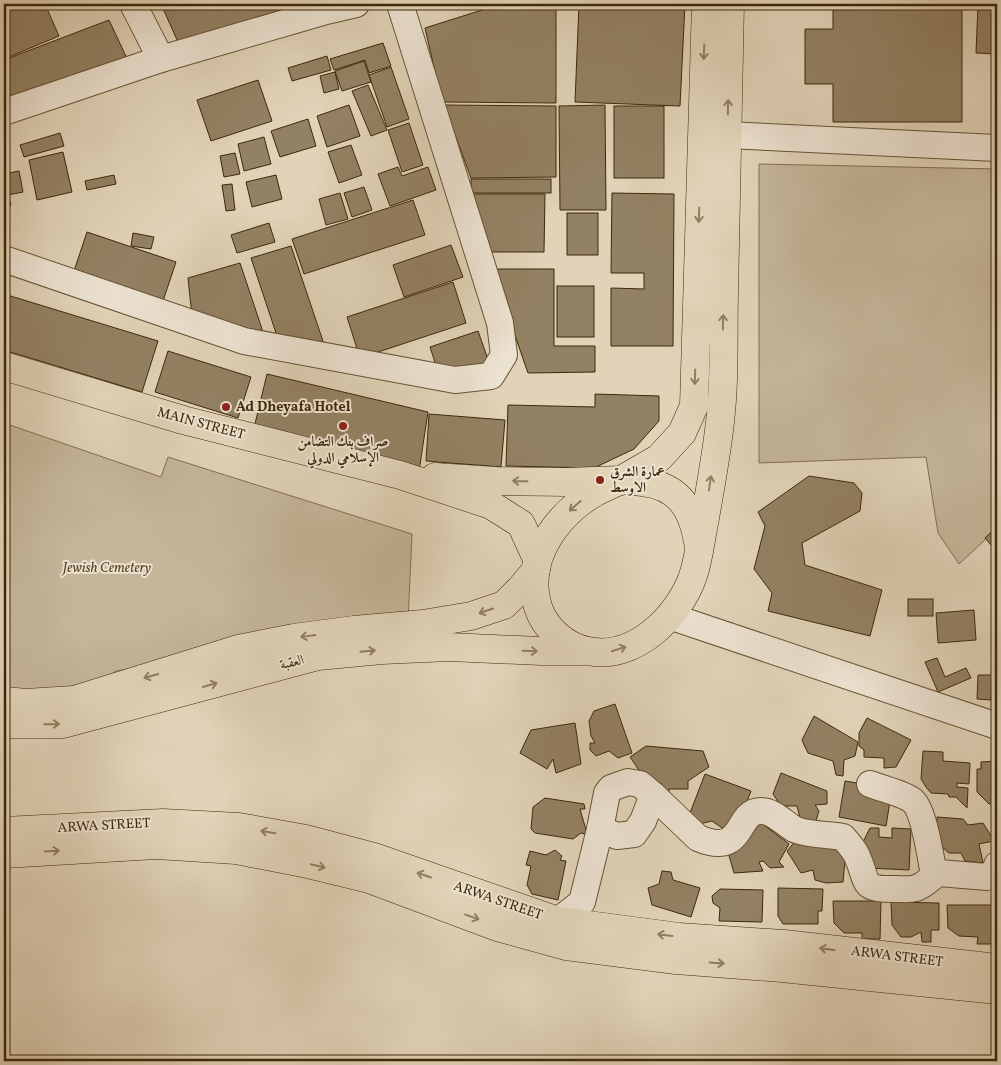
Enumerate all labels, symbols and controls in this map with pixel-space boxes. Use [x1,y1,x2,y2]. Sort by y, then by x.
one-way arrow [699,44,709,60]
one-way arrow [723,99,733,115]
one-way arrow [695,207,704,223]
one-way arrow [718,314,728,330]
one-way arrow [690,369,699,385]
place label: Ad Dheyafa Hotel [236,398,351,417]
marker: Ad Dheyafa Hotel [220,401,232,413]
street label: MAIN STREET [155,403,247,445]
marker: صراف بنك التضامن الإسلامي الدولي [337,420,349,432]
place label: صراف بنك التضامن الإسلامي الدولي [297,433,389,469]
place label: عمارة الشرق الاوسط [610,463,665,498]
marker: عمارة الشرق الاوسط [594,474,606,486]
one-way arrow [706,476,716,492]
one-way arrow [512,477,528,486]
one-way arrow [568,501,581,512]
park label: Jewish Cemetery [61,559,152,578]
one-way arrow [479,607,494,616]
one-way arrow [300,631,316,641]
one-way arrow [611,644,627,654]
one-way arrow [360,646,376,656]
one-way arrow [522,646,538,655]
street label: العقبة [278,651,306,675]
one-way arrow [143,671,159,681]
one-way arrow [201,680,217,690]
one-way arrow [44,720,60,729]
street label: ARWA STREET [57,814,151,838]
one-way arrow [260,827,276,837]
one-way arrow [44,846,60,856]
one-way arrow [310,862,326,872]
one-way arrow [417,870,432,879]
street label: ARWA STREET [451,877,545,925]
one-way arrow [464,913,479,922]
one-way arrow [658,930,674,940]
street label: ARWA STREET [850,942,944,972]
one-way arrow [819,944,835,954]
one-way arrow [709,958,725,968]

